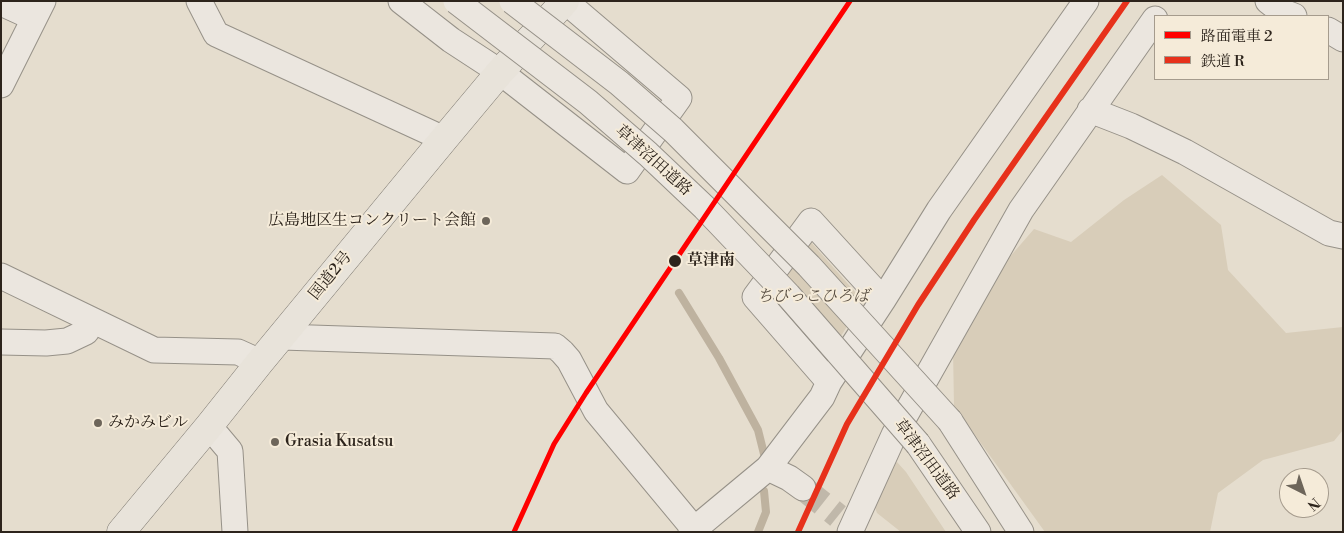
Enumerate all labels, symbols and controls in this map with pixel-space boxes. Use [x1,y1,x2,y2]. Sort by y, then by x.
legend [1154,15,1329,80]
text: 路面電車 2 [1201,27,1273,46]
text: 鉄道 R [1201,52,1244,71]
street label: 草津沼田道路 [611,122,695,200]
place label: 広島地区生コンクリート会館 [268,211,476,231]
marker: 広島地区生コンクリート会館 [480,215,492,227]
street label: 国道2号 [306,248,356,304]
place label: 草津南 [687,251,735,271]
marker: 草津南 [667,253,683,269]
park label: ちびっこひろば [757,287,869,307]
place label: みかみビル [108,413,188,433]
street label: 草津沼田道路 [889,416,963,504]
marker: みかみビル [92,417,104,429]
place label: Grasia Kusatsu [285,432,393,452]
marker: Grasia Kusatsu [269,436,281,448]
north arrow [1279,468,1329,518]
text: N [1303,493,1323,514]

